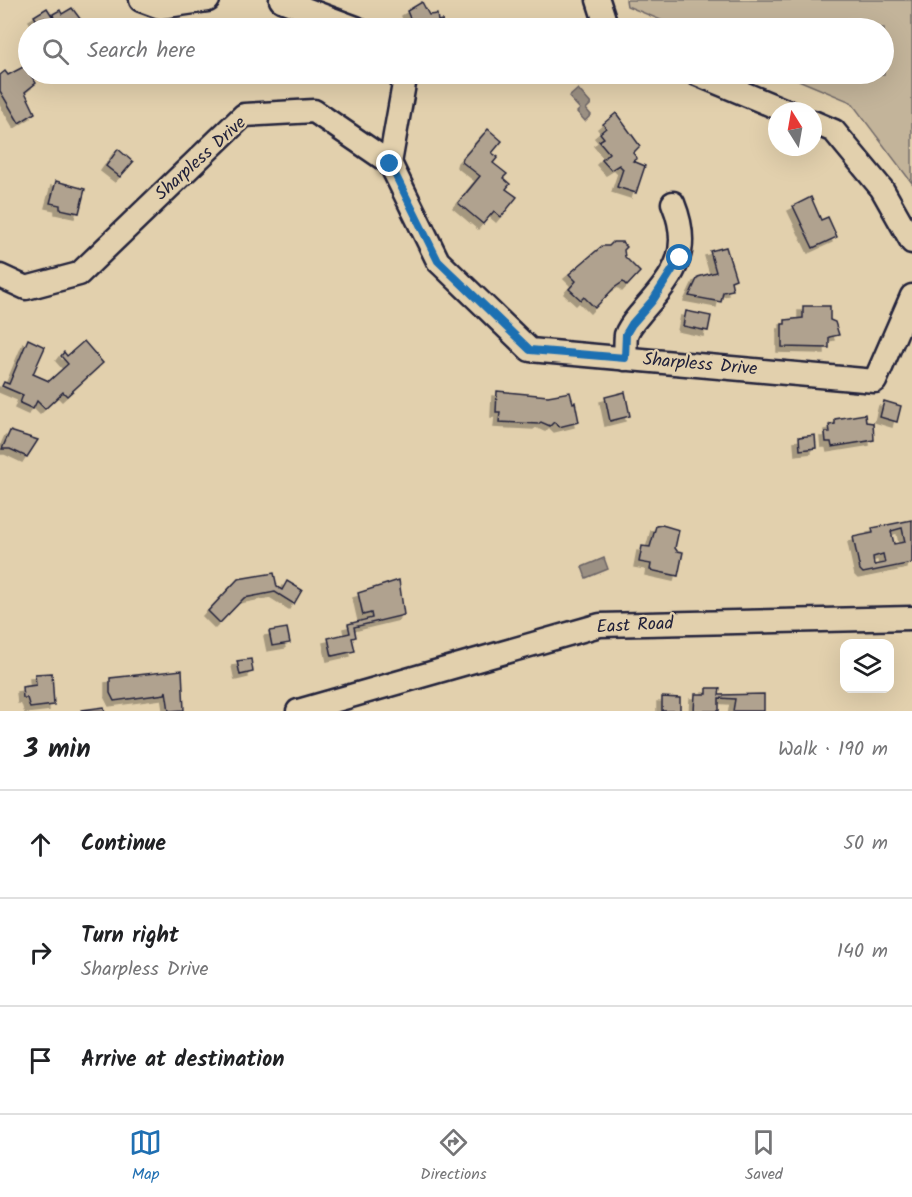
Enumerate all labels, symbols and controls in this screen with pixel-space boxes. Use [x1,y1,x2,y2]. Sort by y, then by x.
search box [18,18,894,84]
text: Search here [87,34,195,69]
icon: search [39,35,72,68]
north arrow [768,102,822,156]
street label: Sharpless Drive [149,110,253,208]
route end [376,150,402,176]
route start [666,244,692,270]
street label: Sharpless Drive [642,346,758,384]
street label: East Road [596,609,675,642]
map controls [840,639,894,693]
button: layers [840,639,894,693]
text: 3 min [24,729,91,771]
text: Walk · 190 m [778,734,888,766]
text: Continue [81,827,166,862]
icon: ahead [24,828,57,861]
text: 50 m [843,828,888,860]
text: Turn right [81,919,179,954]
icon: right [24,936,57,969]
text: 140 m [837,936,888,968]
text: Sharpless Drive [81,954,209,986]
text: Arrive at destination [81,1043,284,1078]
icon: arrive [24,1044,57,1077]
tab: Map [129,1126,162,1187]
tab: Directions [420,1126,487,1187]
tab: Saved [745,1126,783,1187]

